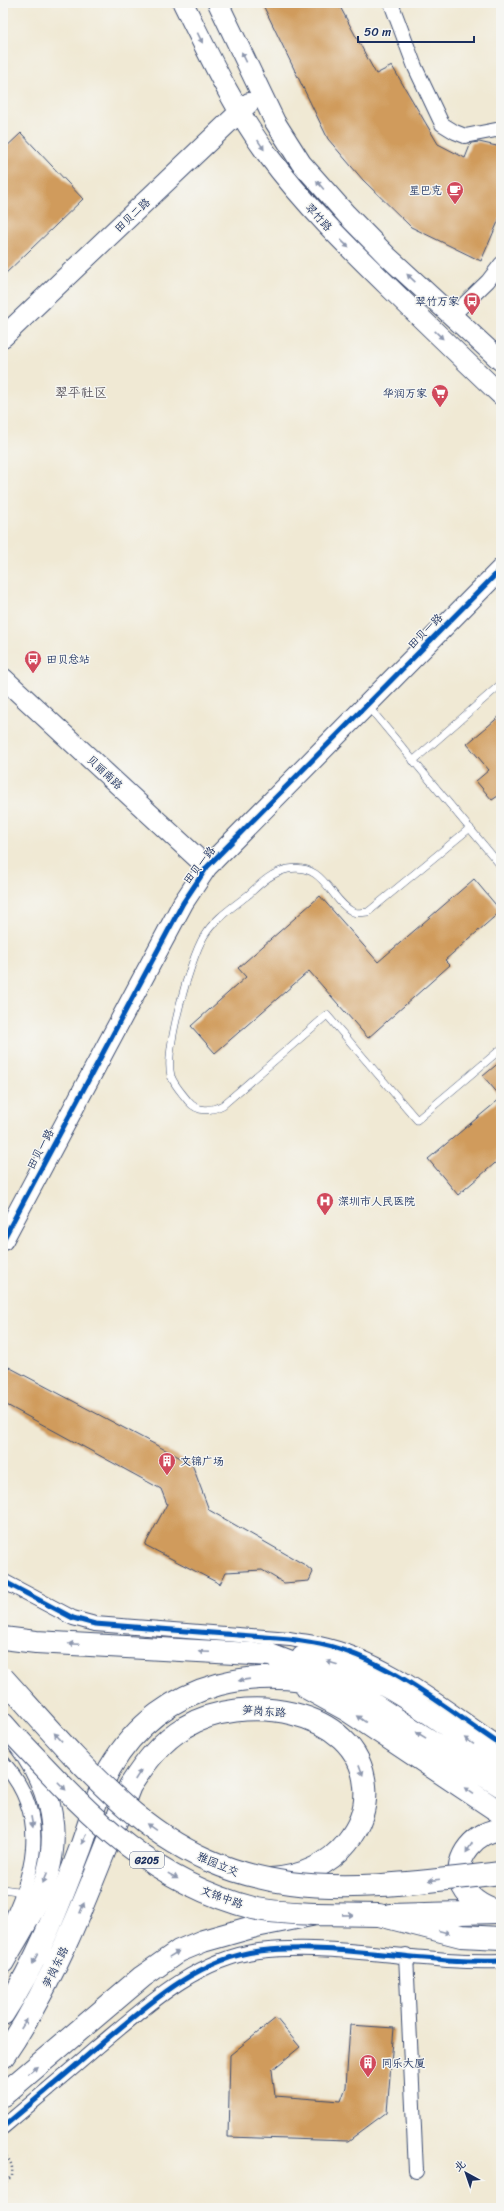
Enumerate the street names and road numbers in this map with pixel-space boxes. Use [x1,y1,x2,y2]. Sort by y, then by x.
street label: 田贝二路 [110,193,155,237]
street label: 翠竹路 [300,199,337,236]
street label: 田贝一路 [403,609,448,654]
street label: 贝丽南路 [82,750,127,794]
street label: 田贝一路 [178,842,220,888]
street label: 田贝一路 [22,1125,59,1173]
street label: 笋岗东路 [241,1700,287,1723]
street label: 雅园立交 [194,1847,242,1882]
road number: G205 [130,1852,164,1868]
street label: 文锦中路 [198,1881,246,1914]
street label: 笋岗东路 [37,1943,74,1991]

